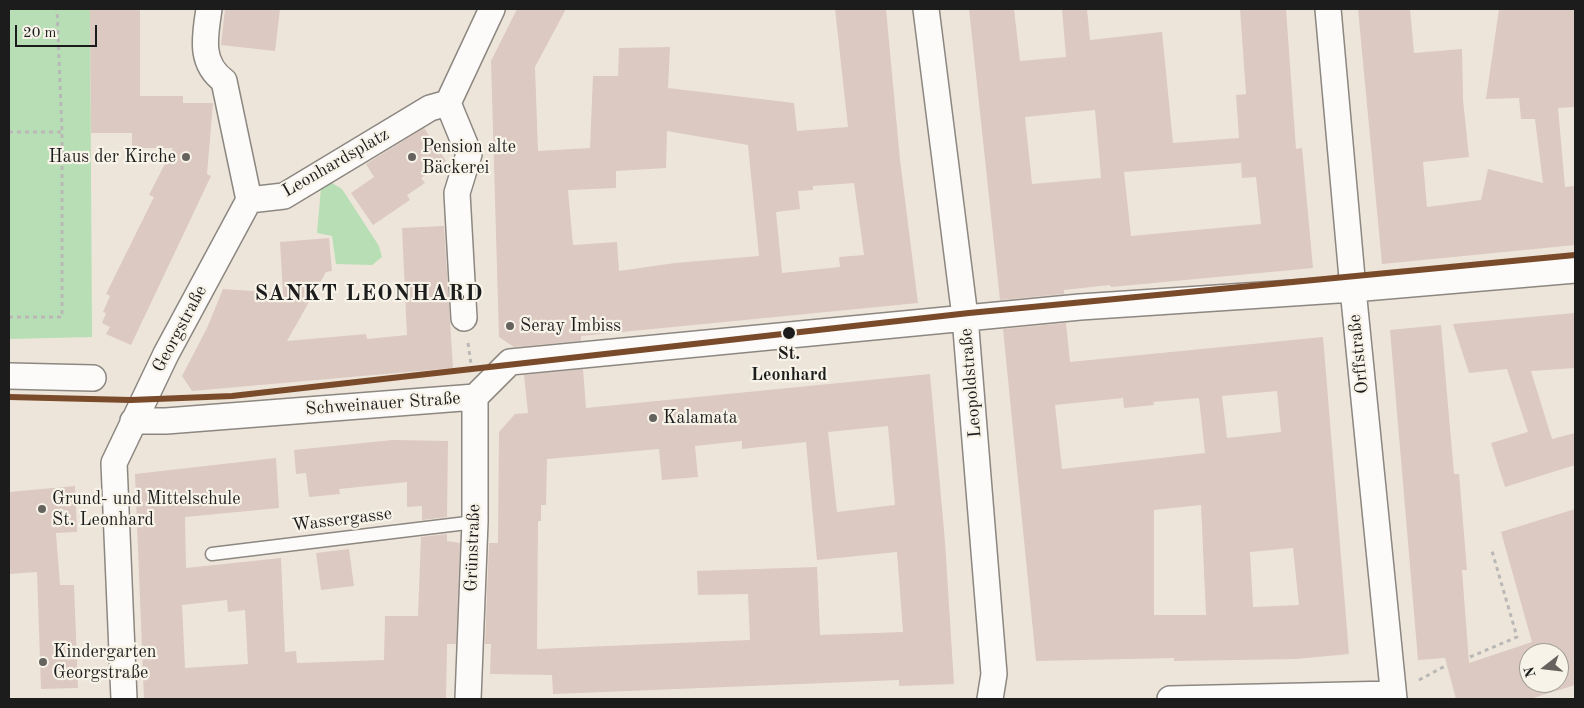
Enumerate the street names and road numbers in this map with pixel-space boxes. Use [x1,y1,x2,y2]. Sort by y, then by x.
street label: Leonhardsplatz [279,124,393,202]
street label: Georgstraße [148,282,212,376]
street label: Orffstraße [1344,313,1374,395]
street label: Leopoldstraße [955,327,987,439]
street label: Schweinauer Straße [305,388,461,420]
street label: Wassergasse [291,503,393,537]
street label: Grünstraße [461,504,485,592]

